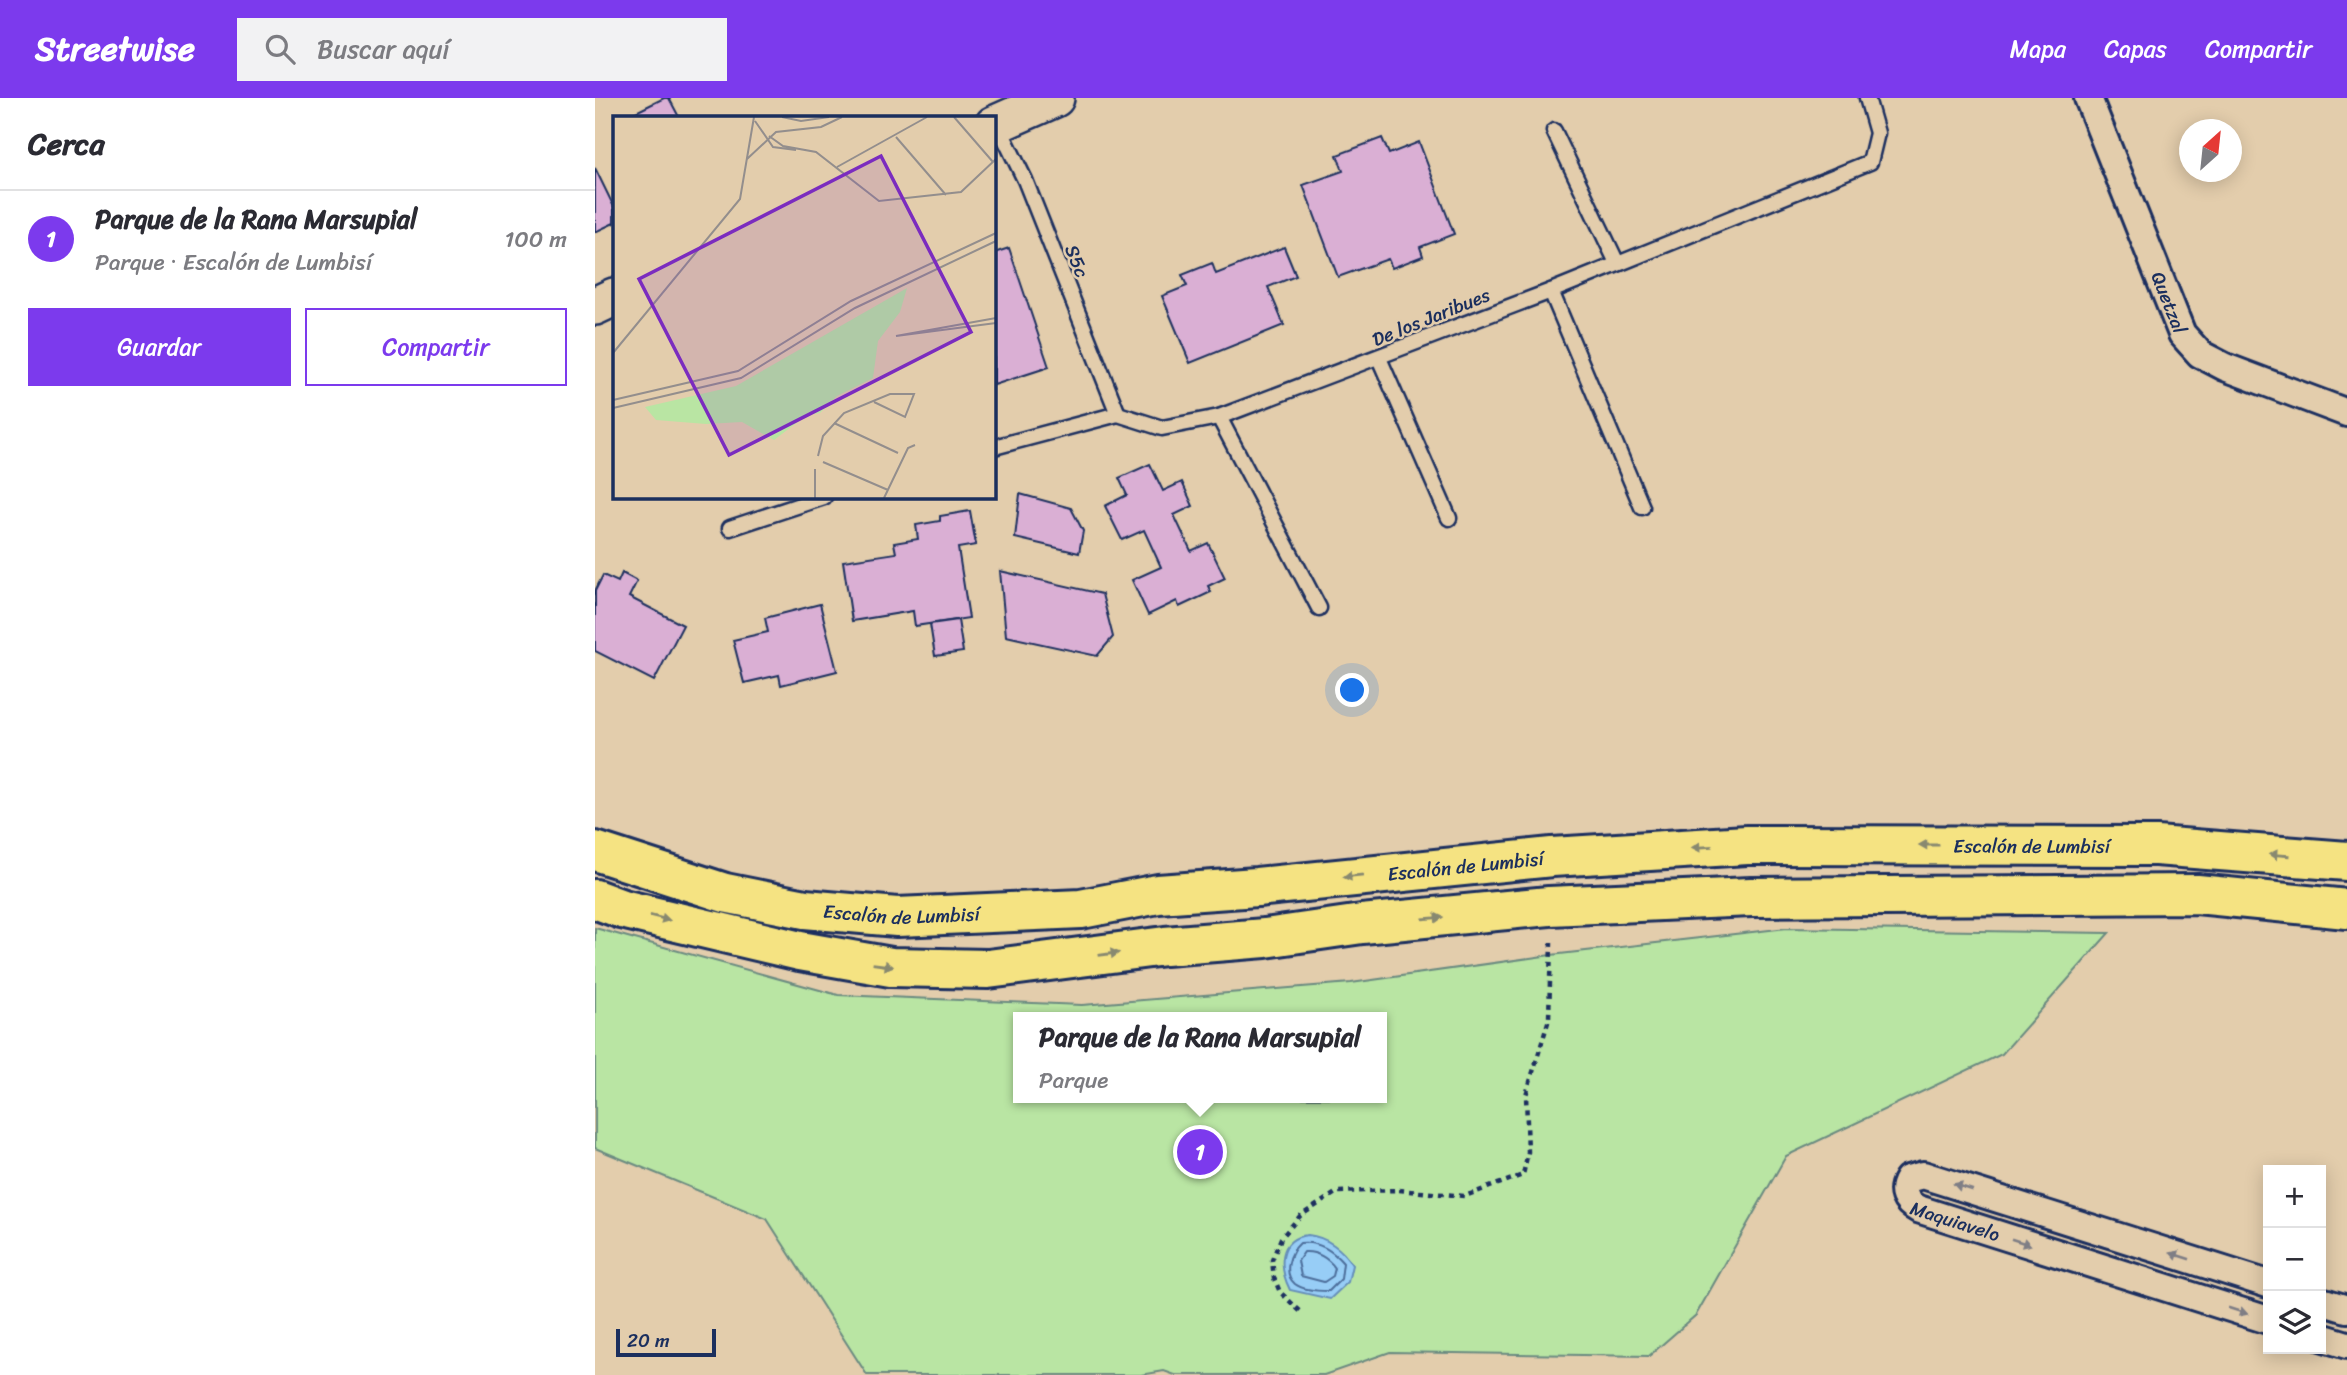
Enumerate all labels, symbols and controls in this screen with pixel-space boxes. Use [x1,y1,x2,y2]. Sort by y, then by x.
search box [237,18,727,81]
text: Streetwise [35,20,195,78]
text: Buscar aquí [317,26,450,72]
text: Mapa [2010,28,2066,70]
text: Capas [2104,28,2167,70]
text: Compartir [2205,28,2312,70]
icon: search [261,30,299,68]
inset map [613,116,996,499]
text: Cerca [28,117,104,171]
north arrow [2179,119,2242,182]
text: Parque de la Rana Marsupial [95,196,417,242]
text: 1 [46,219,56,260]
text: 100 m [504,219,567,260]
street label: S5c [1056,240,1099,283]
text: Parque · Escalón de Lumbisí [95,242,372,283]
street label: Quetzal [2142,266,2197,339]
street label: De los Jaribues [1367,278,1495,356]
button: Guardar [28,308,291,386]
button: Compartir [305,308,567,386]
your location [1335,673,1369,707]
street label: Escalón de Lumbisí [1953,829,2113,862]
one-way arrow [1918,839,1940,851]
street label: Escalón de Lumbisí [1386,841,1548,890]
one-way arrow [1691,842,1713,853]
one-way arrow [2268,849,2290,860]
one-way arrow [1342,870,1364,881]
street label: Escalón de Lumbisí [822,894,983,934]
one-way arrow [1422,912,1444,923]
one-way arrow [650,913,672,924]
one-way arrow [1098,948,1120,959]
one-way arrow [872,960,894,971]
popup [1013,1012,1387,1103]
text: Parque de la Rana Marsupial [1039,1014,1361,1060]
text: Parque [1039,1060,1108,1101]
pin: 1 [1177,1126,1223,1178]
map controls [2263,1165,2326,1354]
button: + [2263,1165,2326,1228]
one-way arrow [1952,1181,1973,1192]
street label: Maquiavelo [1906,1191,2004,1251]
button: − [2263,1228,2326,1291]
one-way arrow [2011,1237,2032,1248]
one-way arrow [2169,1250,2190,1261]
button: layers [2263,1291,2326,1354]
one-way arrow [2228,1306,2249,1316]
text: 20 m [627,1324,670,1357]
scale bar [616,1326,716,1358]

